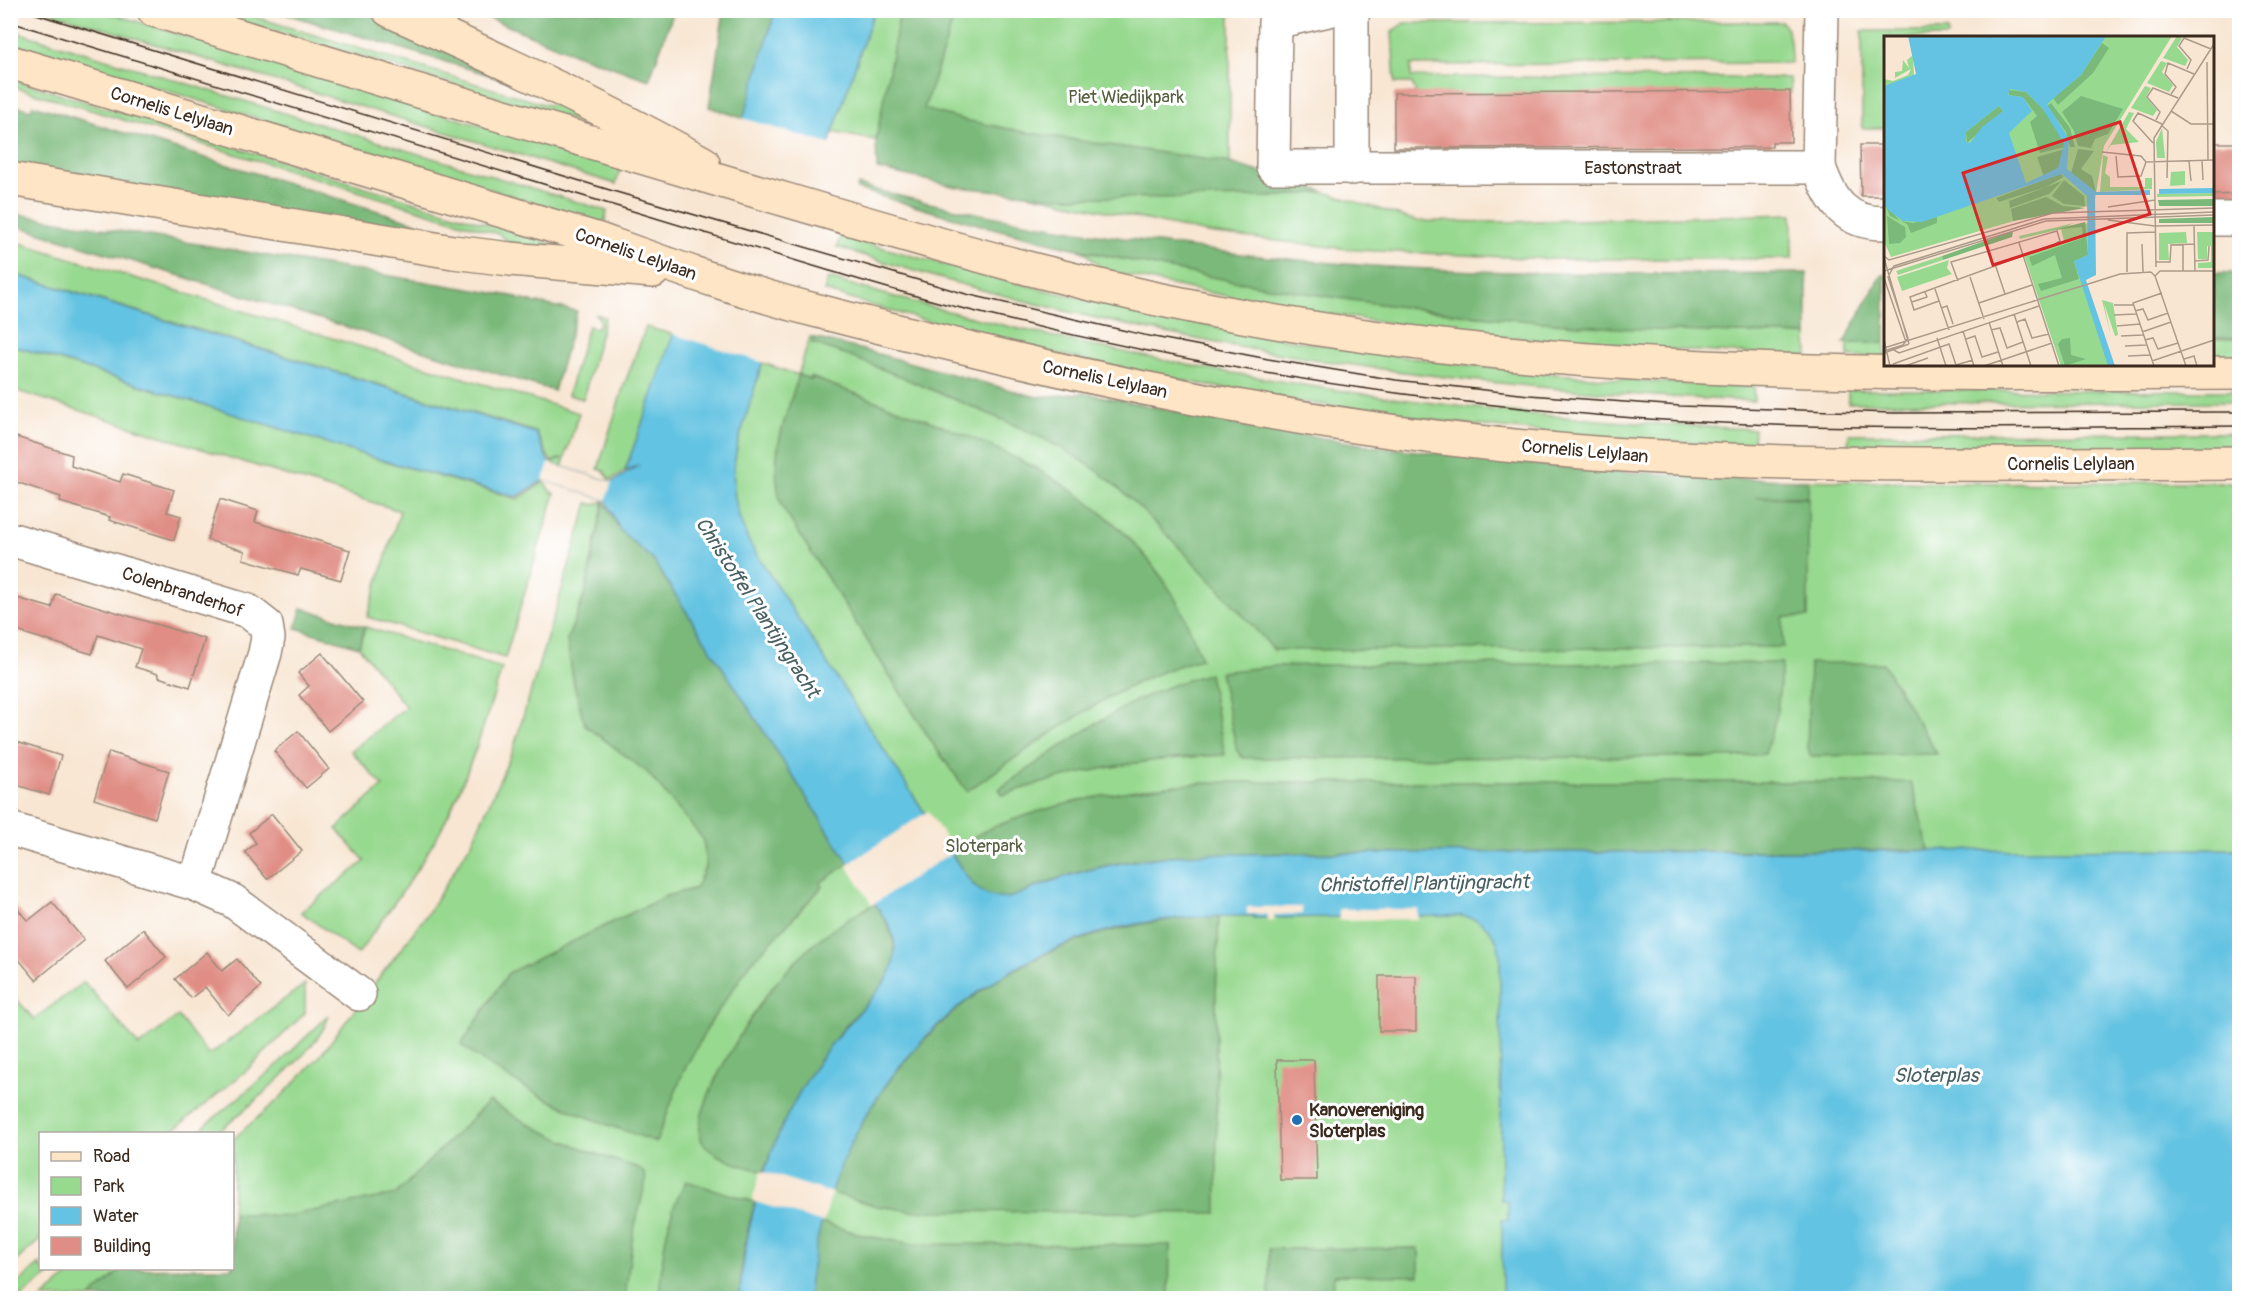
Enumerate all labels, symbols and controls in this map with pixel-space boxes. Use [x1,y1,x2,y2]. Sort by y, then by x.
inset map [1884,36,2214,366]
street label: Cornelis Lelylaan [108,82,236,141]
park label: Piet Wiedijkpark [1068,86,1184,109]
street label: Eastonstraat [1584,157,1683,180]
street label: Cornelis Lelylaan [572,223,700,286]
street label: Cornelis Lelylaan [1040,355,1170,404]
street label: Cornelis Lelylaan [1521,434,1649,469]
street label: Cornelis Lelylaan [2007,453,2135,476]
water label: Christoffel Plantijngracht [690,512,826,704]
street label: Colenbranderhof [119,562,247,623]
park label: Sloterpark [945,835,1023,858]
water label: Christoffel Plantijngracht [1319,869,1531,898]
water label: Sloterplas [1894,1063,1980,1088]
place label: Kanovereniging Sloterplas [1309,1099,1424,1143]
marker: Kanovereniging Sloterplas [1290,1113,1304,1127]
legend [39,1132,234,1270]
text: Road [93,1145,130,1168]
text: Park [93,1175,125,1198]
text: Water [93,1205,139,1228]
text: Building [93,1235,151,1258]

